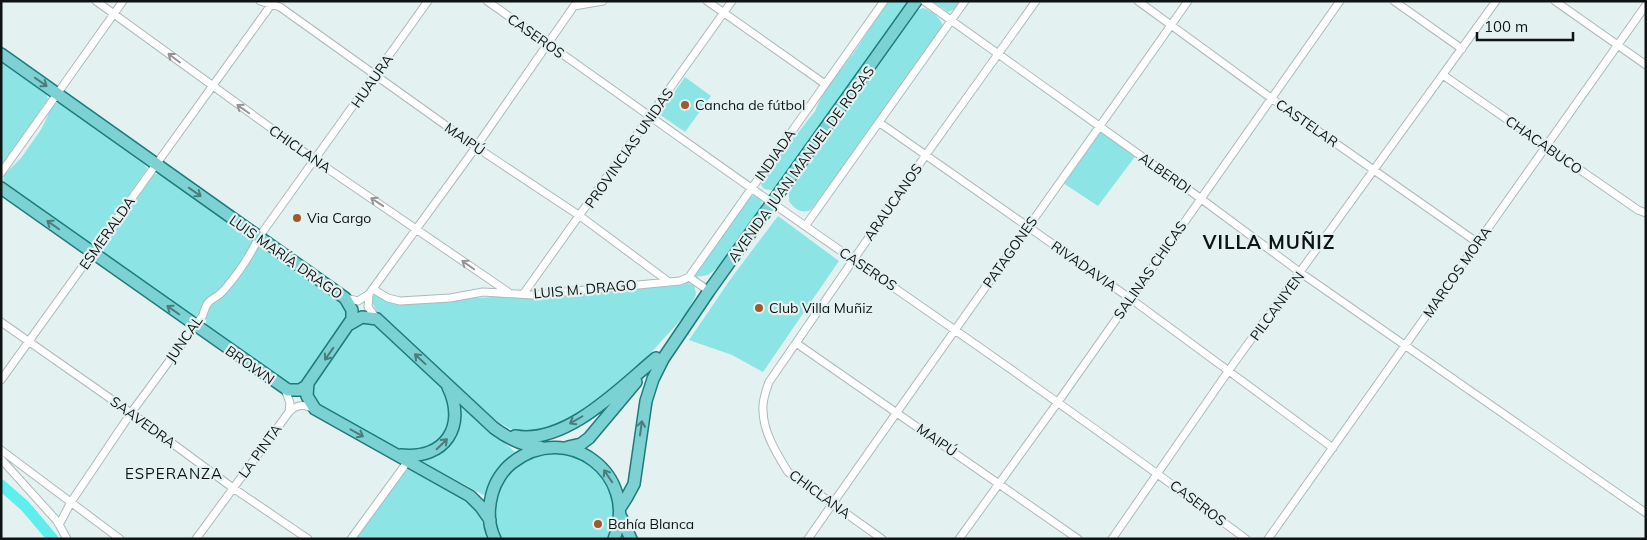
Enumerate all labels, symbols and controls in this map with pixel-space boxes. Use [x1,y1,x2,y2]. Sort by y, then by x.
street label: CASEROS [504,10,568,62]
scale bar [1477,10,1573,42]
text: 100 m [1484,17,1528,36]
street label: HUAURA [347,50,397,111]
one-way arrow [167,53,181,63]
street label: AVENIDA JUAN MANUEL DE ROSAS [724,62,878,266]
one-way arrow [34,77,48,87]
street label: PROVINCIAS UNIDAS [581,84,677,212]
street label: CASTELAR [1272,95,1342,151]
place label: Cancha de fútbol [695,96,805,114]
marker: Cancha de fútbol [679,99,691,111]
one-way arrow [236,104,250,114]
street label: CHACABUCO [1502,112,1586,178]
street label: MAIPÚ [441,119,489,159]
street label: CHICLANA [265,121,335,177]
street label: INDIADA [751,125,800,184]
street label: ALBERDI [1135,149,1195,197]
street label: ARAUCANOS [860,160,926,244]
one-way arrow [188,187,202,197]
street label: ESMERALDA [75,192,139,273]
one-way arrow [370,197,384,207]
place label: Via Cargo [307,209,371,227]
street label: LUIS MARÍA DRAGO [226,211,346,303]
marker: Via Cargo [291,212,303,224]
street label: PATAGONES [979,213,1041,291]
street label: SALINAS CHICAS [1110,217,1191,322]
one-way arrow [46,220,60,230]
street label: MARCOS MORA [1419,222,1495,321]
district label: VILLA MUÑIZ [1202,230,1335,254]
street label: RIVADAVIA [1048,237,1121,296]
street label: CASEROS [836,243,900,295]
one-way arrow [461,260,475,270]
street label: PILCANIYEN [1246,268,1308,344]
street label: LUIS M. DRAGO [533,276,637,302]
place label: Club Villa Muñiz [769,299,873,317]
marker: Club Villa Muñiz [753,302,765,314]
one-way arrow [167,305,181,315]
street label: JUNCAL [162,312,207,366]
street label: BROWN [222,342,278,388]
one-way arrow [324,347,334,361]
one-way arrow [414,353,427,365]
street label: SAAVEDRA [107,392,180,452]
one-way arrow [569,416,584,425]
street label: LA PINTA [234,420,286,481]
street label: MAIPÚ [913,420,961,460]
one-way arrow [636,421,646,437]
one-way arrow [349,428,364,438]
one-way arrow [436,438,448,450]
district label: ESPERANZA [125,464,223,483]
street label: CHICLANA [786,466,855,523]
one-way arrow [603,469,613,483]
street label: CASEROS [1166,476,1230,530]
place label: Bahía Blanca [608,515,694,533]
marker: Bahía Blanca [592,518,604,530]

